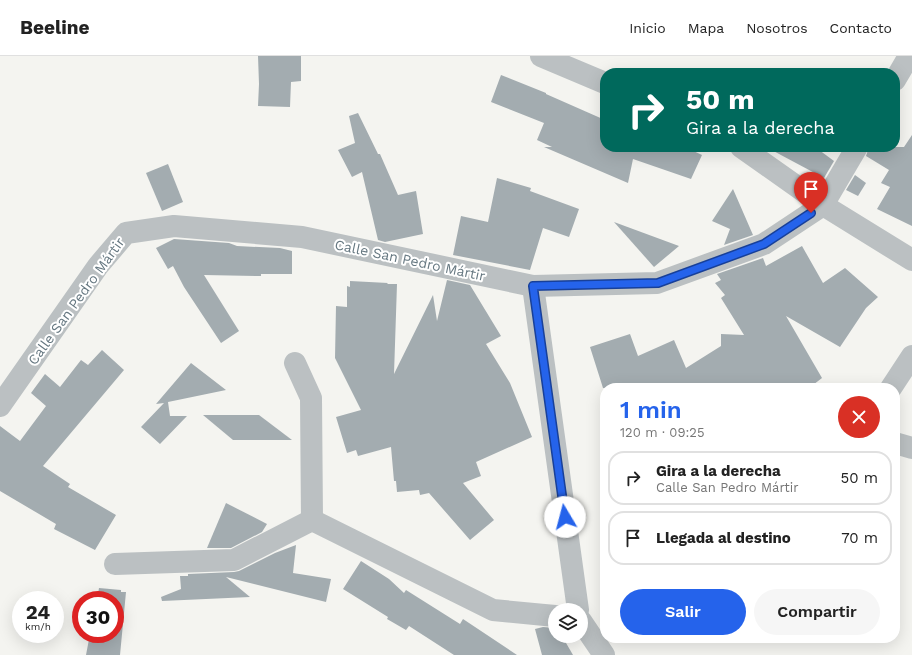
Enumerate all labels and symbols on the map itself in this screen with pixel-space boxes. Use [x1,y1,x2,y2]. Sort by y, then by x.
pin [794,172,828,213]
street label: Calle San Pedro Mártir [24,234,128,368]
street label: Calle San Pedro Mártir [333,236,487,284]
position arrow [544,496,586,538]
speed limit sign: 30 [72,591,124,643]

